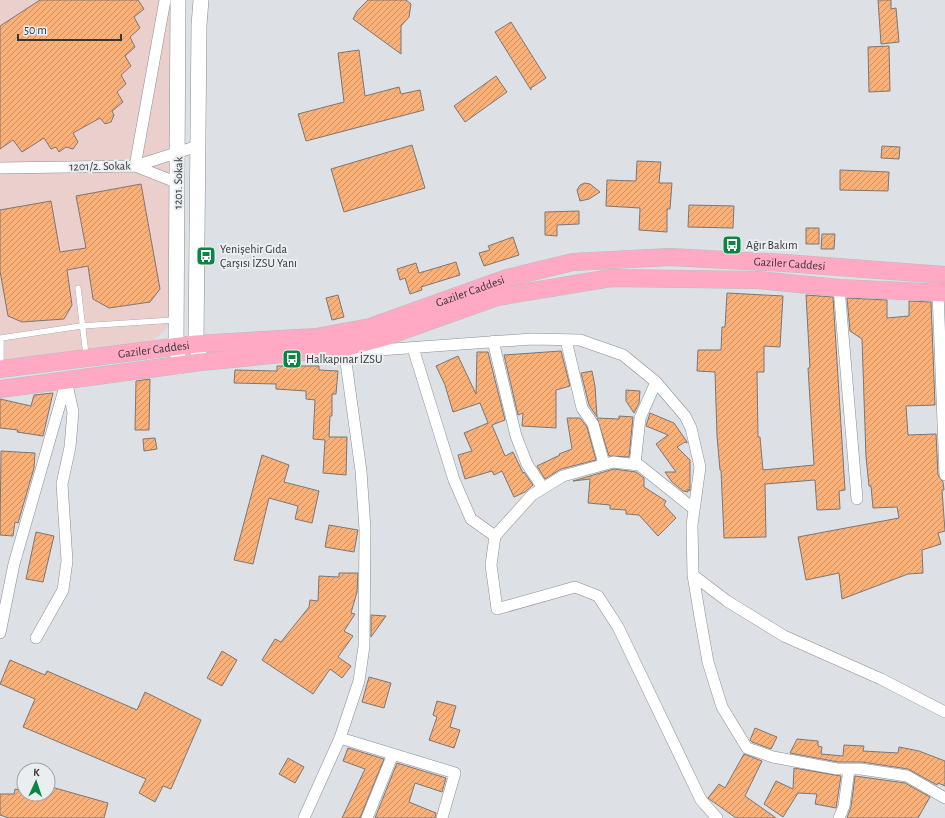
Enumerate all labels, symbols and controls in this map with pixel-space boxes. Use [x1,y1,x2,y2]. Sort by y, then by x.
scale bar [18,16,121,42]
text: 50 m [24,24,47,36]
street label: 1201. Sokak [172,156,184,209]
street label: 1201/2. Sokak [69,159,131,173]
bus stop icon: Ağır Bakım [721,234,743,256]
place label: Ağır Bakım [746,239,798,251]
place label: Yenişehir Gıda Çarşısı İZSU Yanı [220,243,297,269]
bus stop icon: Yenişehir Gıda Çarşısı İZSU Yanı [195,245,217,267]
street label: Gaziler Caddesi [753,255,826,272]
street label: Gaziler Caddesi [434,273,506,309]
street label: Gaziler Caddesi [117,339,190,360]
bus stop icon: Halkapınar İZSU [281,348,303,370]
place label: Halkapınar İZSU [306,352,382,365]
north arrow [16,762,56,802]
text: K [33,767,41,778]

